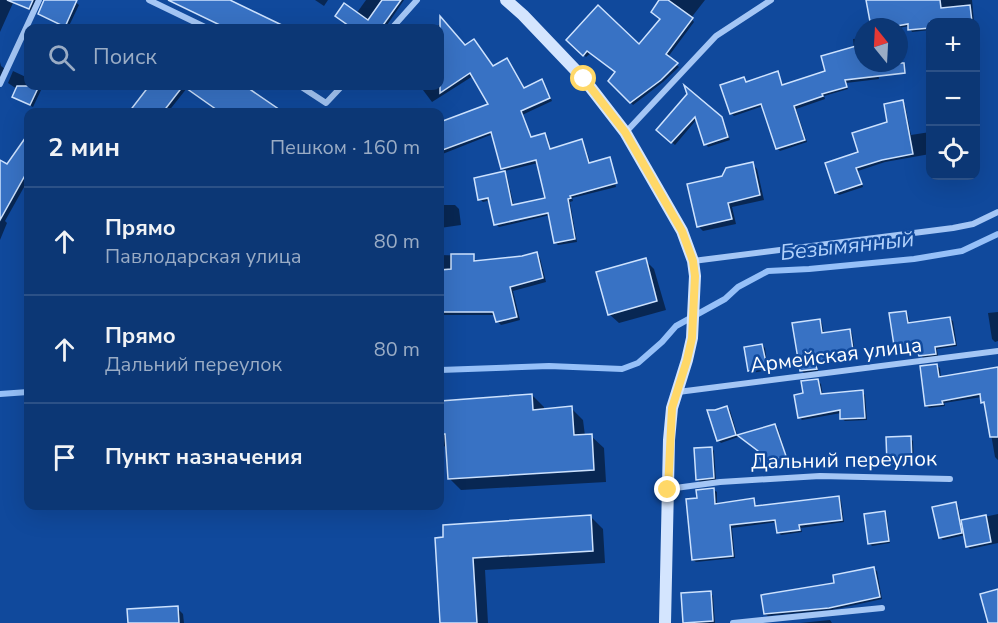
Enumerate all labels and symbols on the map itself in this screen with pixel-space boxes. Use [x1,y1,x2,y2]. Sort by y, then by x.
north arrow [854,18,908,72]
route start [570,65,596,91]
water label: Безымянный [779,224,916,268]
street label: Армейская улица [749,331,923,379]
street label: Дальний переулок [751,444,938,476]
route end [654,476,680,502]

